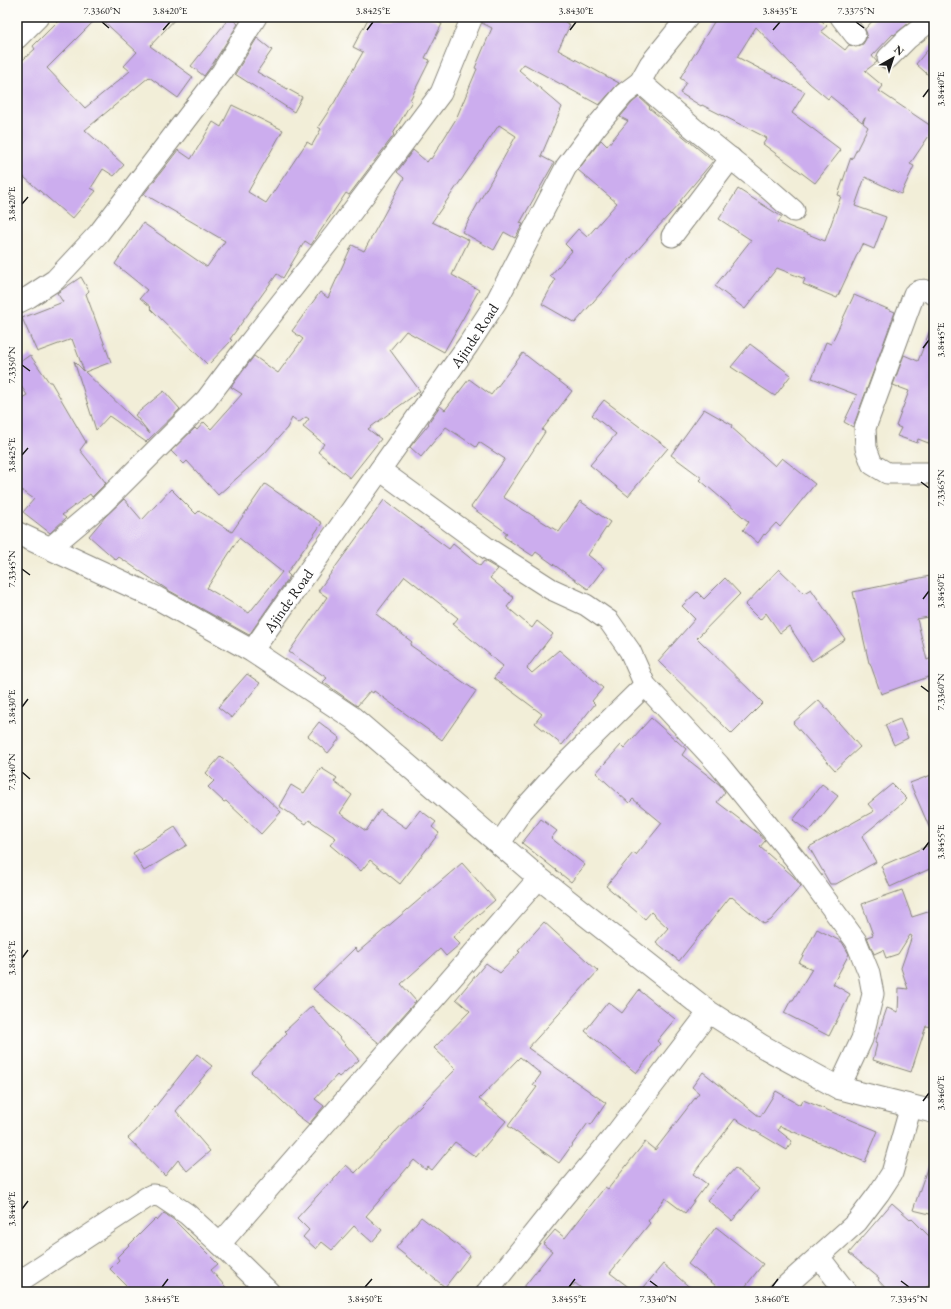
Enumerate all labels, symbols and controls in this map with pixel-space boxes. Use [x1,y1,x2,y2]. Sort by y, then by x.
text: 7.3360°N [83,4,121,17]
text: 3.8420°E [153,4,188,17]
text: 3.8425°E [356,4,391,17]
text: 3.8430°E [559,4,594,17]
text: 3.8435°E [763,4,798,17]
text: 7.3375°N [837,4,875,17]
north arrow [873,38,913,78]
text: N [891,42,907,59]
text: 3.8440°E [934,71,947,106]
text: 3.8420°E [5,186,18,221]
street label: Ajinde Road [445,299,502,372]
text: 3.8445°E [934,322,947,357]
text: 7.3350°N [5,346,18,384]
text: 3.8425°E [5,437,18,472]
text: 7.3365°N [934,469,947,507]
text: 7.3345°N [5,550,18,588]
street label: Ajinde Road [258,565,317,637]
text: 3.8450°E [934,573,947,608]
text: 7.3360°N [934,673,947,711]
text: 3.8430°E [5,689,18,724]
text: 7.3340°N [5,753,18,791]
text: 3.8455°E [934,824,947,859]
text: 3.8435°E [5,940,18,975]
text: 3.8460°E [934,1075,947,1110]
text: 3.8440°E [5,1191,18,1226]
text: 3.8445°E [145,1292,180,1305]
text: 3.8450°E [348,1292,383,1305]
text: 3.8455°E [552,1292,587,1305]
text: 7.3340°N [639,1292,677,1305]
text: 3.8460°E [755,1292,790,1305]
text: 7.3345°N [890,1292,928,1305]

